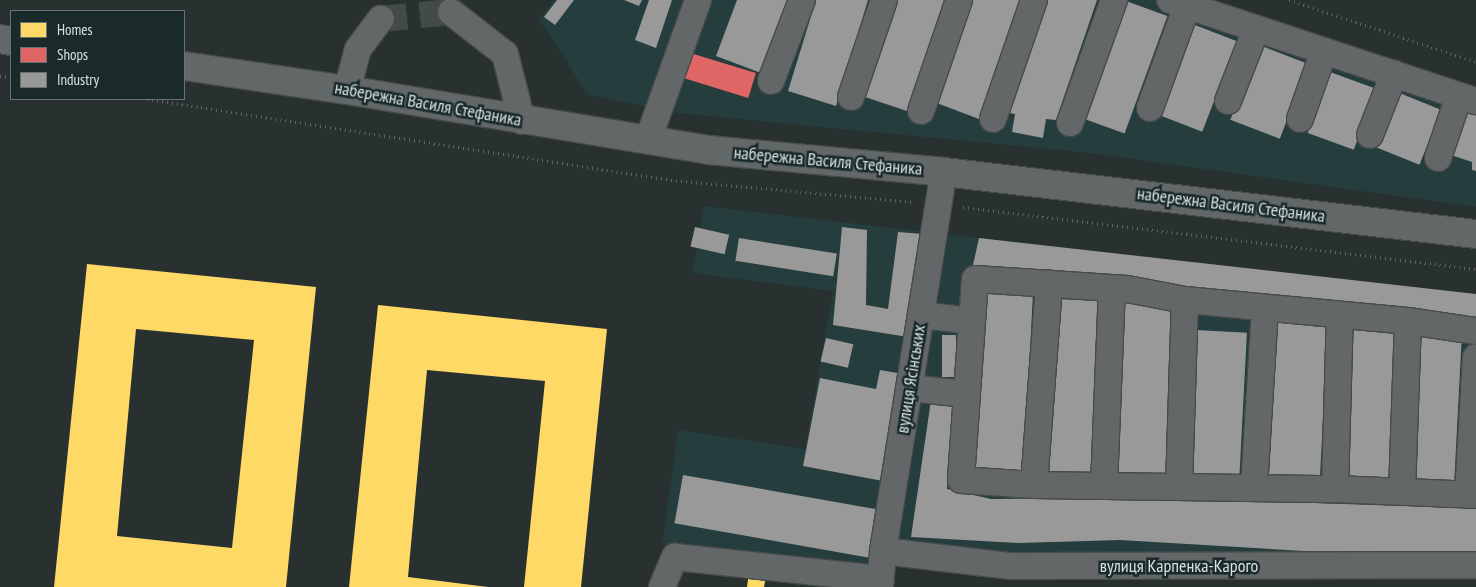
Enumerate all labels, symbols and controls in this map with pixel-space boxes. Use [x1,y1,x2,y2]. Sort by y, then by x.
legend [10,10,185,100]
text: Homes [57,20,93,39]
text: Shops [57,45,88,64]
text: Industry [57,70,99,89]
street label: набережна Василя Стефаника [333,77,523,131]
street label: набережна Василя Стефаника [733,142,923,180]
street label: набережна Василя Стефаника [1136,183,1326,227]
street label: вулиця Ясінських [892,323,930,435]
street label: вулиця Карпенка-Карого [1100,555,1258,577]

